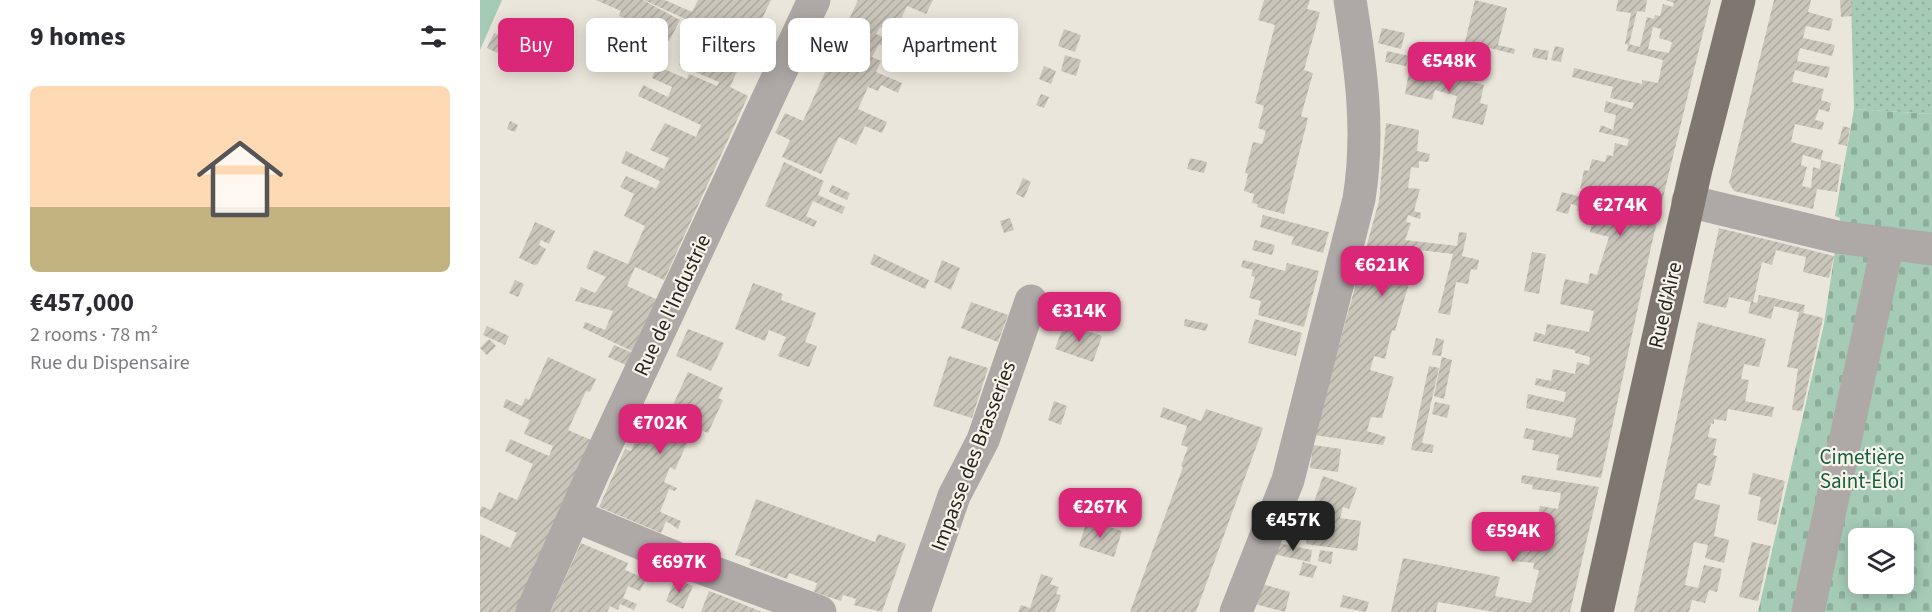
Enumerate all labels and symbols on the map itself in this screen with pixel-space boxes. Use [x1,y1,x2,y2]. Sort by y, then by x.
pin: €548K [1407,42,1491,93]
pin: €274K [1578,186,1662,237]
street label: Rue de l'Industrie [626,229,718,381]
pin: €621K [1340,246,1424,297]
street label: Rue d'Aire [1641,259,1689,351]
pin: €314K [1037,292,1121,343]
street label: Impasse des Brasseries [923,356,1023,555]
pin: €702K [618,404,702,455]
park label: Cimetière Saint-Éloi [1820,442,1904,496]
pin: €267K [1058,488,1142,539]
pin: €457K [1251,501,1335,552]
pin: €594K [1471,512,1555,563]
pin: €697K [637,543,721,594]

